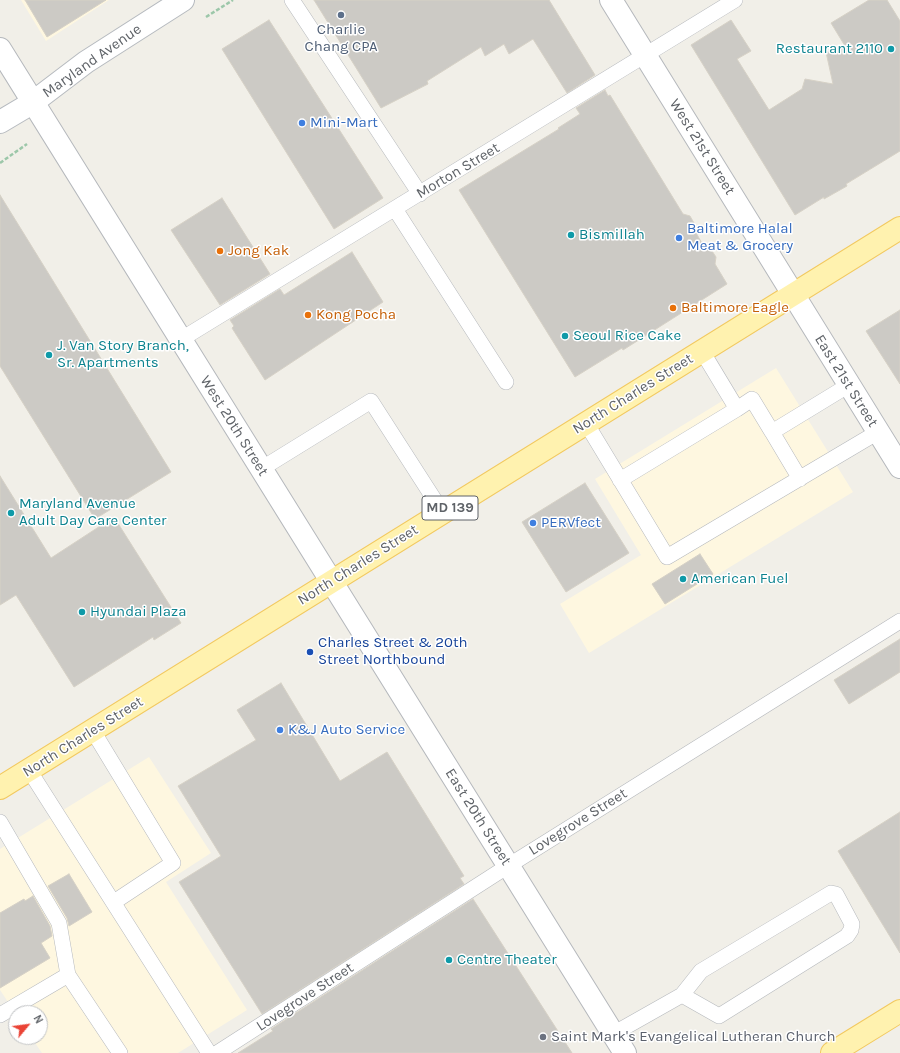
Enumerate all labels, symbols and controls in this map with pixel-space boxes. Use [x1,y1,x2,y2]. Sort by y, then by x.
marker: Charlie Chang CPA [336,10,346,20]
street label: Maryland Avenue [39,20,145,102]
place label: Charlie Chang CPA [304,21,378,56]
place label: Restaurant 2110 [776,40,883,58]
marker: Restaurant 2110 [886,44,896,54]
street label: West 21st Street [665,96,739,198]
place label: Mini-Mart [310,114,378,132]
marker: Mini-Mart [297,118,307,128]
street label: Morton Street [413,139,503,203]
place label: Baltimore Halal Meat & Grocery [687,220,793,255]
place label: Bismillah [579,226,645,244]
marker: Bismillah [566,230,576,240]
marker: Baltimore Halal Meat & Grocery [674,233,684,243]
place label: Jong Kak [228,242,289,260]
marker: Jong Kak [215,246,225,256]
place label: Baltimore Eagle [681,299,789,317]
marker: Baltimore Eagle [668,303,678,313]
place label: Kong Pocha [316,306,396,324]
marker: Kong Pocha [303,310,313,320]
place label: Seoul Rice Cake [573,327,681,345]
marker: Seoul Rice Cake [560,331,570,341]
street label: East 21st Street [810,331,882,431]
place label: J. Van Story Branch, Sr. Apartments [57,337,189,372]
marker: J. Van Story Branch, Sr. Apartments [44,350,54,360]
street label: North Charles Street [569,350,697,438]
street label: West 20th Street [196,373,272,479]
place label: Maryland Avenue Adult Day Care Center [19,495,167,530]
road number: MD 139 [422,496,478,520]
marker: Maryland Avenue Adult Day Care Center [6,508,16,518]
place label: PERVfect [541,514,601,532]
marker: PERVfect [528,518,538,528]
street label: North Charles Street [294,521,422,609]
place label: American Fuel [691,570,788,588]
marker: American Fuel [678,574,688,584]
place label: Hyundai Plaza [90,603,186,621]
marker: Hyundai Plaza [77,607,87,617]
place label: Charles Street & 20th Street Northbound [318,634,468,669]
marker: Charles Street & 20th Street Northbound [305,647,315,657]
street label: North Charles Street [19,693,147,781]
place label: K&J Auto Service [288,721,405,739]
marker: K&J Auto Service [275,725,285,735]
street label: East 20th Street [441,765,515,869]
street label: Lovegrove Street [526,785,630,859]
place label: Centre Theater [457,951,557,969]
marker: Centre Theater [444,955,454,965]
street label: Lovegrove Street [253,959,357,1035]
north arrow [8,1005,48,1045]
text: N [30,1013,46,1026]
place label: Saint Mark's Evangelical Lutheran Church [551,1028,836,1046]
marker: Saint Mark's Evangelical Lutheran Church [538,1032,548,1042]

